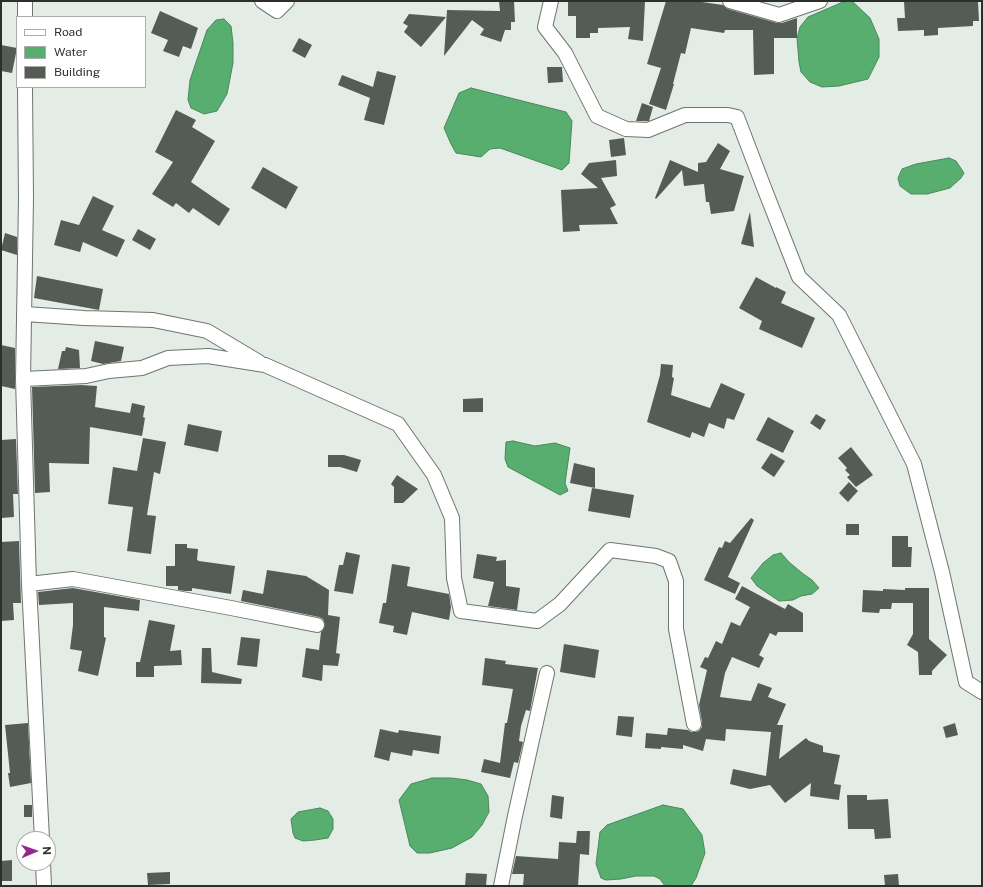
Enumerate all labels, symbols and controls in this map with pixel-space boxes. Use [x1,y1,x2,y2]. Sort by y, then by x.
legend [16,16,146,88]
text: Road [54,25,82,39]
text: Water [54,45,87,59]
text: Building [54,65,100,79]
north arrow [16,831,56,871]
text: N [41,846,53,855]

